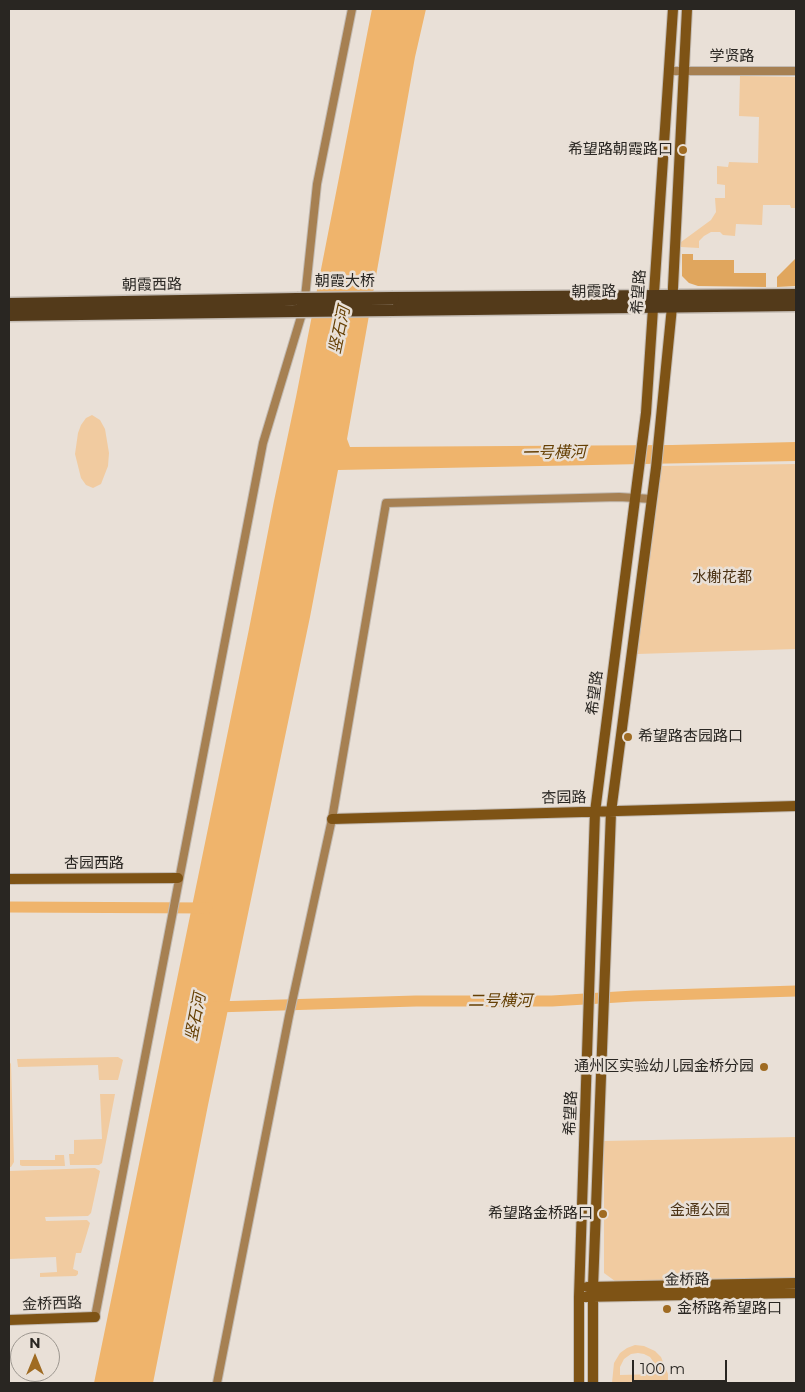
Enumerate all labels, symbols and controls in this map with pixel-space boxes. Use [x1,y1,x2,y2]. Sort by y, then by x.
street label: 学贤路 [710,48,754,66]
place label: 希望路朝霞路口 [568,141,673,159]
marker: 希望路朝霞路口 [677,144,689,156]
street label: 希望路 [628,269,650,315]
street label: 朝霞大桥 [315,273,375,291]
street label: 朝霞西路 [122,275,182,295]
street label: 朝霞路 [571,283,617,301]
water label: 竖石河 [326,305,354,355]
water label: 一号横河 [522,443,586,463]
park label: 水榭花都 [692,569,752,587]
street label: 希望路 [583,670,607,716]
place label: 希望路杏园路口 [638,728,743,746]
marker: 希望路杏园路口 [622,731,634,743]
street label: 杏园路 [541,789,587,807]
street label: 杏园西路 [64,855,124,873]
water label: 二号横河 [468,991,532,1011]
water label: 竖石河 [182,992,210,1042]
place label: 通州区实验幼儿园金桥分园 [574,1058,754,1076]
marker: 通州区实验幼儿园金桥分园 [758,1061,770,1073]
street label: 希望路 [561,1090,581,1136]
park label: 金通公园 [670,1202,730,1220]
place label: 希望路金桥路口 [488,1205,593,1223]
marker: 希望路金桥路口 [597,1208,609,1220]
street label: 金桥路 [664,1271,710,1289]
street label: 金桥西路 [22,1294,82,1314]
place label: 金桥路希望路口 [677,1300,782,1318]
marker: 金桥路希望路口 [661,1303,673,1315]
north arrow [10,1332,60,1382]
text: N [29,1334,41,1352]
scale bar [635,1350,730,1382]
text: 100 m [640,1359,685,1378]

